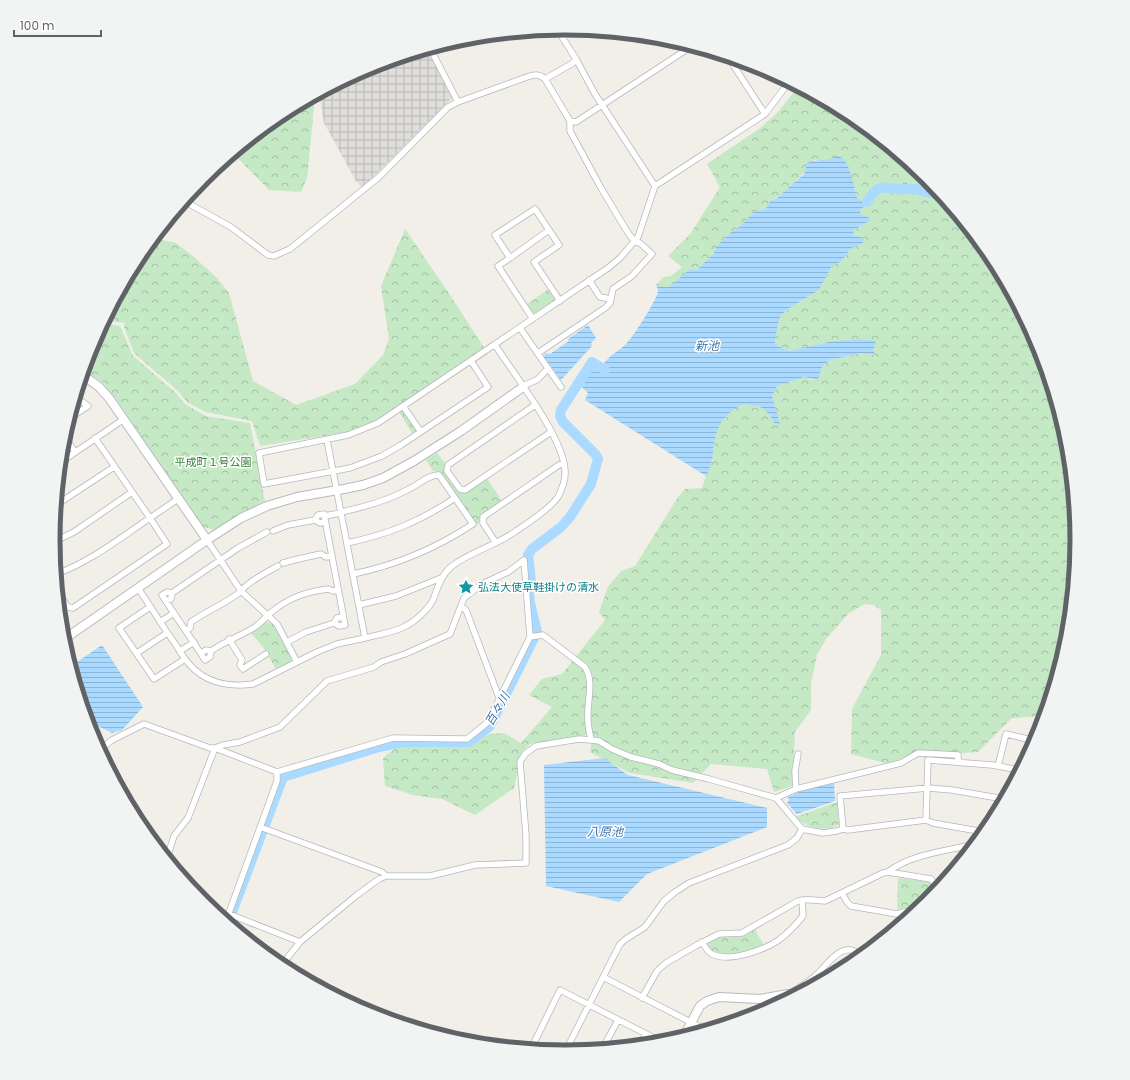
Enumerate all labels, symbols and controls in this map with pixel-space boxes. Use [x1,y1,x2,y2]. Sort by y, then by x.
scale bar [14,12,101,38]
text: 100 m [20,17,54,34]
water label: 新池 [695,337,720,354]
park label: 平成町１号公園 [175,454,252,470]
place icon: 弘法大使草鞋掛けの清水 [457,578,475,596]
place label: 弘法大使草鞋掛けの清水 [478,579,599,595]
water label: 百々川 [481,687,514,729]
water label: 八原池 [587,823,624,840]

